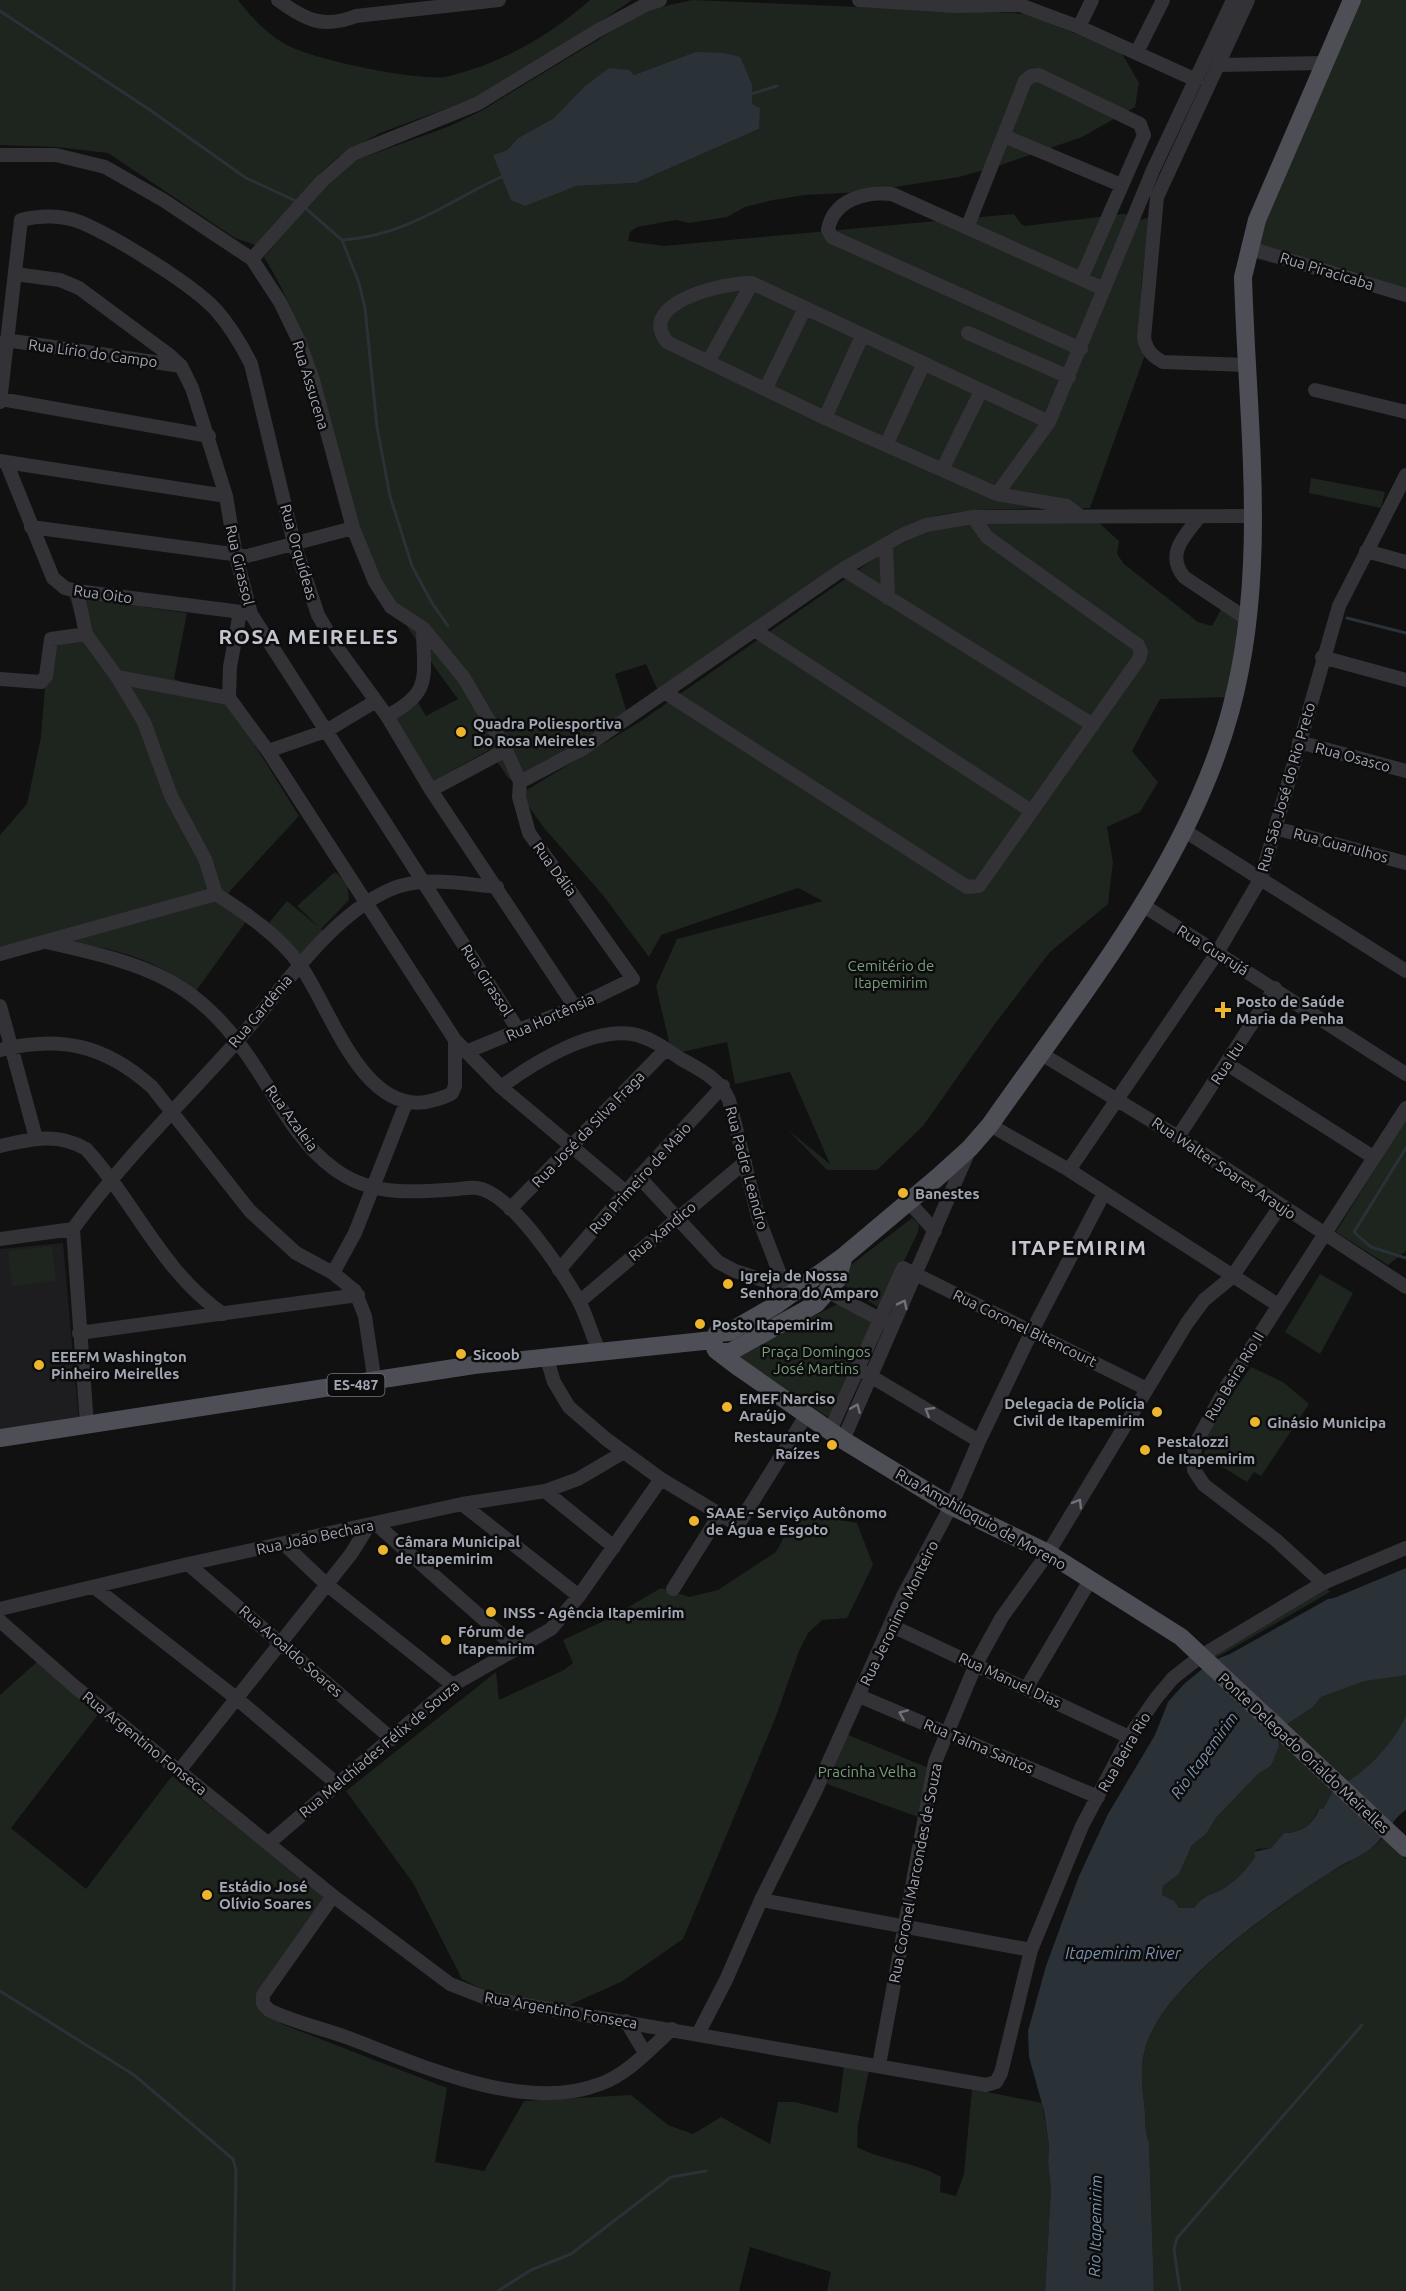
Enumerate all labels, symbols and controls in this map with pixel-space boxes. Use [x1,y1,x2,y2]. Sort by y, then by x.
street label: Rua Piracicaba [1278,249,1376,293]
street label: Rua Lírio do Campo [27,336,159,370]
street label: Rua Assucena [289,338,333,432]
street label: Rua Orquídeas [277,502,321,602]
street label: Rua Girassol [223,523,257,607]
street label: Rua Oito [73,581,133,607]
district label: ROSA MEIRELES [219,624,399,648]
street label: Rua São José do Rio Preto [1254,701,1318,873]
place label: Quadra Poliesportiva Do Rosa Meireles [473,715,622,749]
marker: Quadra Poliesportiva Do Rosa Meireles [454,725,468,739]
street label: Rua Osasco [1314,739,1392,775]
street label: Rua Guarulhos [1292,824,1390,866]
street label: Rua Dália [530,839,580,899]
street label: Rua Guarujá [1174,921,1252,979]
street label: Rua Girassol [458,941,516,1019]
park label: Cemitério de Itapemirim [848,957,934,991]
street label: Rua Gardênia [225,971,295,1051]
street label: Rua Hortênsia [503,990,597,1044]
place label: Posto de Saúde Maria da Penha [1236,993,1345,1027]
marker: Posto de Saúde Maria da Penha [1214,1001,1232,1019]
street label: Rua Itu [1207,1039,1247,1087]
street label: Rua José da Silva Fraga [528,1067,648,1191]
street label: Rua Azaleia [262,1082,322,1154]
street label: Rua Padre Leandro [722,1104,772,1232]
street label: Rua Walter Soares Araujo [1149,1113,1299,1223]
street label: Rua Primeiro de Maio [586,1119,694,1237]
place label: Banestes [915,1185,980,1202]
marker: Banestes [896,1186,910,1200]
street label: Rua Xandico [625,1198,699,1264]
district label: ITAPEMIRIM [1011,1235,1147,1259]
place label: Igreja de Nossa Senhora do Amparo [740,1267,879,1301]
marker: Igreja de Nossa Senhora do Amparo [721,1277,735,1291]
street label: Rua Coronel Bitencourt [951,1286,1100,1370]
one-way arrow [895,1299,907,1310]
place label: Posto Itapemirim [712,1316,833,1333]
marker: Posto Itapemirim [693,1317,707,1331]
street label: Rua Beira Rio II [1201,1329,1267,1423]
park label: Praça Domingos José Martins [762,1343,870,1377]
place label: Sicoob [473,1346,520,1363]
marker: Sicoob [454,1347,468,1361]
place label: EEEFM Washington Pinheiro Meirelles [51,1348,187,1382]
marker: EEEFM Washington Pinheiro Meirelles [32,1358,46,1372]
road number: ES-487 [328,1374,385,1396]
place label: EMEF Narciso Araújo [739,1390,835,1424]
place label: Delegacia de Polícia Civil de Itapemirim [1004,1395,1145,1429]
marker: EMEF Narciso Araújo [720,1400,734,1414]
one-way arrow [849,1403,861,1414]
marker: Delegacia de Polícia Civil de Itapemirim [1150,1405,1164,1419]
one-way arrow [925,1407,935,1418]
place label: Ginásio Municipa [1267,1414,1386,1431]
marker: Ginásio Municipa [1248,1415,1262,1429]
place label: Restaurante Raízes [734,1428,820,1462]
place label: Pestalozzi de Itapemirim [1157,1433,1255,1467]
marker: Restaurante Raízes [825,1438,839,1452]
marker: Pestalozzi de Itapemirim [1138,1443,1152,1457]
street label: Rua Amphiloquio de Moreno [893,1465,1069,1573]
one-way arrow [1070,1499,1082,1509]
place label: SAAE - Serviço Autônomo de Água e Esgoto [706,1504,887,1538]
marker: SAAE - Serviço Autônomo de Água e Esgoto [687,1514,701,1528]
street label: Rua João Bechara [255,1516,375,1558]
place label: Câmara Municipal de Itapemirim [395,1533,520,1567]
street label: Rua Jeronimo Monteiro [856,1538,942,1688]
marker: Câmara Municipal de Itapemirim [376,1543,390,1557]
street label: Rua Aroaldo Soares [236,1602,346,1700]
place label: INSS - Agência Itapemirim [503,1604,685,1621]
marker: INSS - Agência Itapemirim [484,1605,498,1619]
place label: Fórum de Itapemirim [458,1623,535,1657]
marker: Fórum de Itapemirim [439,1633,453,1647]
street label: Rua Manuel Dias [956,1649,1064,1711]
street label: Ponte Delegado Orialdo Meirelles [1215,1669,1393,1837]
street label: Rua Melchíades Félix de Souza [296,1677,462,1821]
street label: Rua Argentino Fonseca [79,1688,211,1798]
water label: Rio Itapemirim [1167,1708,1241,1802]
one-way arrow [898,1709,909,1721]
street label: Rua Beira Rio [1094,1709,1154,1795]
street label: Rua Talma Santos [921,1715,1037,1777]
street label: Rua Coronel Marcondes de Souza [885,1762,945,1984]
park label: Pracinha Velha [818,1763,916,1780]
place label: Estádio José Olívio Soares [219,1878,312,1912]
marker: Estádio José Olívio Soares [200,1888,214,1902]
water label: Itapemirim River [1065,1944,1182,1962]
street label: Rua Argentino Fonseca [483,1988,639,2032]
water label: Rio Itapemirim [1085,2175,1105,2277]

